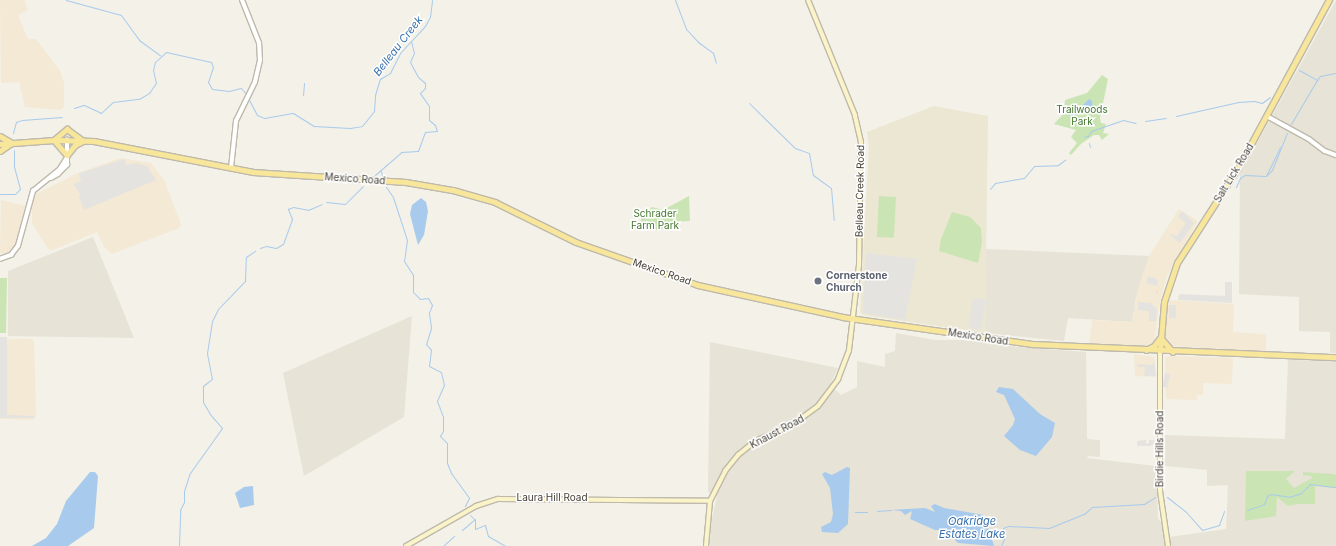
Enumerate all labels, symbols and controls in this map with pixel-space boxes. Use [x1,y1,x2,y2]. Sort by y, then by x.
water label: Belleau Creek [371,13,425,79]
park label: Trailwoods Park [1056,103,1108,126]
street label: Salt Lick Road [1212,141,1256,205]
street label: Belleau Creek Road [853,145,867,237]
street label: Mexico Road [324,171,386,187]
park label: Schrader Farm Park [631,207,679,230]
street label: Mexico Road [631,256,693,288]
place label: Cornerstone Church [826,269,887,292]
marker: Cornerstone Church [813,276,823,286]
street label: Mexico Road [947,326,1009,348]
street label: Birdie Hills Road [1154,411,1166,487]
street label: Knaust Road [748,413,806,451]
street label: Laura Hill Road [516,492,588,504]
water label: Oakridge Estates Lake [939,515,1005,541]

